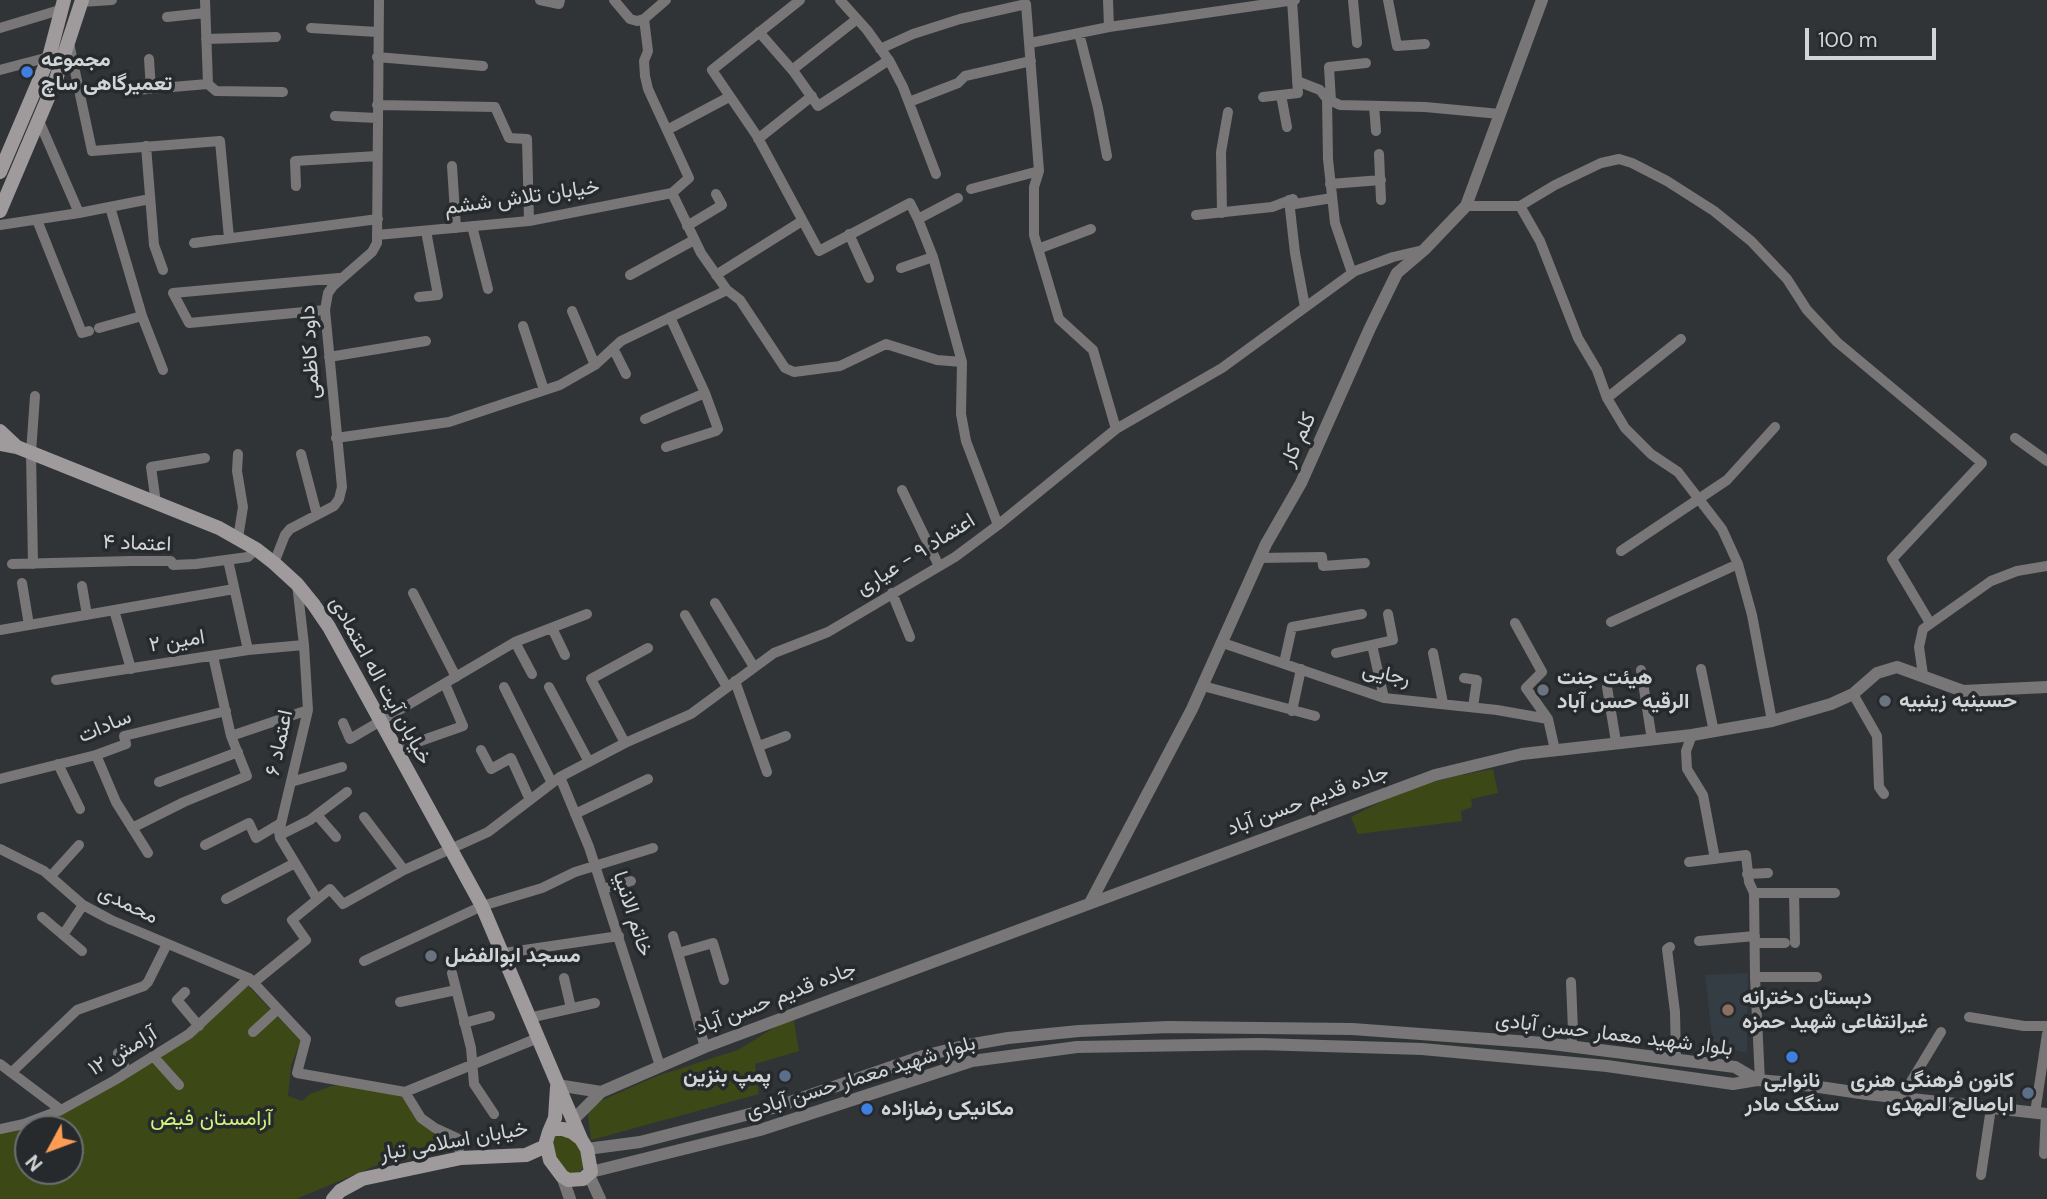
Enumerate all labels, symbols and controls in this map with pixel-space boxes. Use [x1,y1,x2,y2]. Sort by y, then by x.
scale bar [1809,14,1940,58]
text: 100 m [1818,26,1878,54]
place label: مجموعه تعمیرگاهی ساچ [41,47,172,97]
marker: مجموعه تعمیرگاهی ساچ [19,64,35,80]
street label: خیابان تلاش ششم [443,175,601,221]
street label: داود کاظمی [296,304,326,400]
street label: کلم کار [1276,409,1322,471]
street label: اعتماد ۹ - عیاری [852,508,980,602]
street label: اعتماد ۴ [102,530,172,558]
street label: خیابان آیت اله اعتمادی [323,593,437,769]
street label: امین ۲ [147,625,207,659]
street label: رجایی [1360,658,1412,692]
place label: هیئت جنت الرقیه حسن آباد [1557,665,1690,715]
marker: هیئت جنت الرقیه حسن آباد [1535,682,1551,698]
place label: حسینیه زینبیه [1899,688,2017,714]
marker: حسینیه زینبیه [1877,693,1893,709]
street label: سادات [75,705,135,749]
street label: اعتماد ۶ [261,708,299,778]
street label: جاده قدیم حسن آباد [1224,760,1392,842]
street label: خاتم الانبیا [606,868,658,960]
street label: محمدی [94,880,162,930]
place label: مسجد ابوالفضل [445,943,581,969]
marker: مسجد ابوالفضل [423,948,439,964]
street label: جاده قدیم حسن آباد [692,957,860,1041]
place label: دبستان دخترانه غیرانتفاعی شهید حمزه [1742,985,1928,1035]
marker: دبستان دخترانه غیرانتفاعی شهید حمزه [1720,1002,1736,1018]
street label: بلوار شهید معمار حسن آبادی [1494,1008,1734,1062]
street label: آرامش ۱۲ [84,1022,162,1082]
street label: بلوار شهید معمار حسن آبادی [743,1031,979,1125]
marker: نانوایی سنگک مادر [1784,1049,1800,1065]
place label: پمپ بنزین [683,1063,771,1089]
marker: پمپ بنزین [777,1068,793,1084]
place label: نانوایی سنگک مادر [1745,1068,1839,1118]
place label: کانون فرهنگی هنری اباصالح المهدی [1850,1068,2014,1118]
marker: کانون فرهنگی هنری اباصالح المهدی [2020,1085,2036,1101]
place label: مکانیکی رضازاده [881,1096,1014,1122]
marker: مکانیکی رضازاده [859,1101,875,1117]
park label: آرامستان فیض [150,1106,272,1132]
north arrow [14,1115,84,1185]
street label: خیابان اسلامی تبار [378,1117,530,1167]
text: N [20,1149,48,1176]

